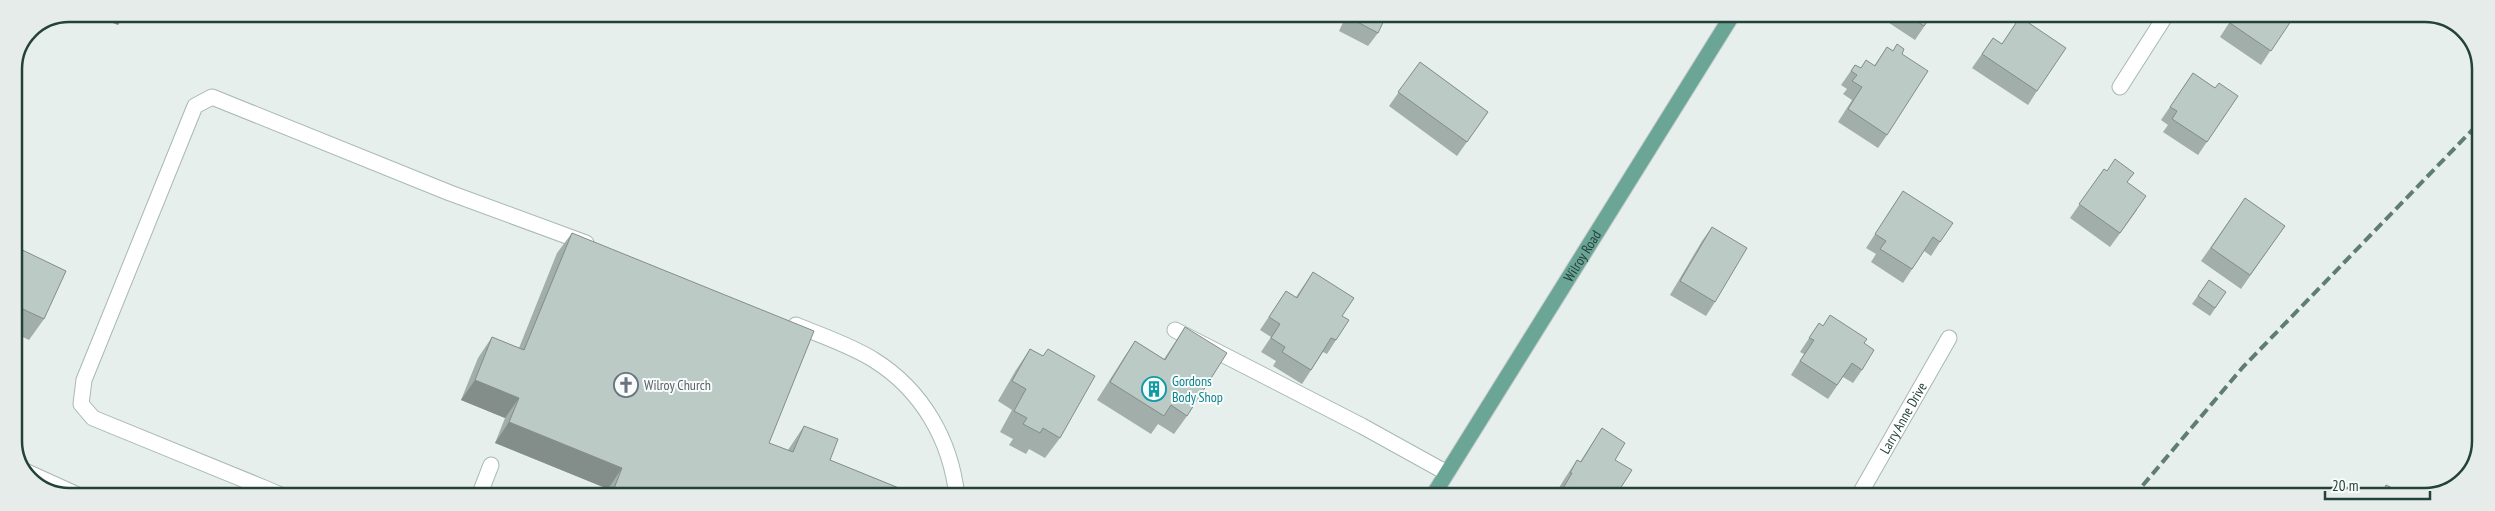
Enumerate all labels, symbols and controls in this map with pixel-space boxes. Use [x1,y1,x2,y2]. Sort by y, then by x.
street label: Wilroy Road [1559,227,1605,285]
church icon: Wilroy Church [613,372,639,398]
place label: Gordons Body Shop [1172,372,1223,406]
place label: Wilroy Church [644,376,711,394]
building icon: Gordons Body Shop [1141,376,1167,402]
street label: Larry Anne Drive [1876,379,1931,457]
scale bar [2325,468,2430,500]
text: 20 m [2332,476,2358,495]

